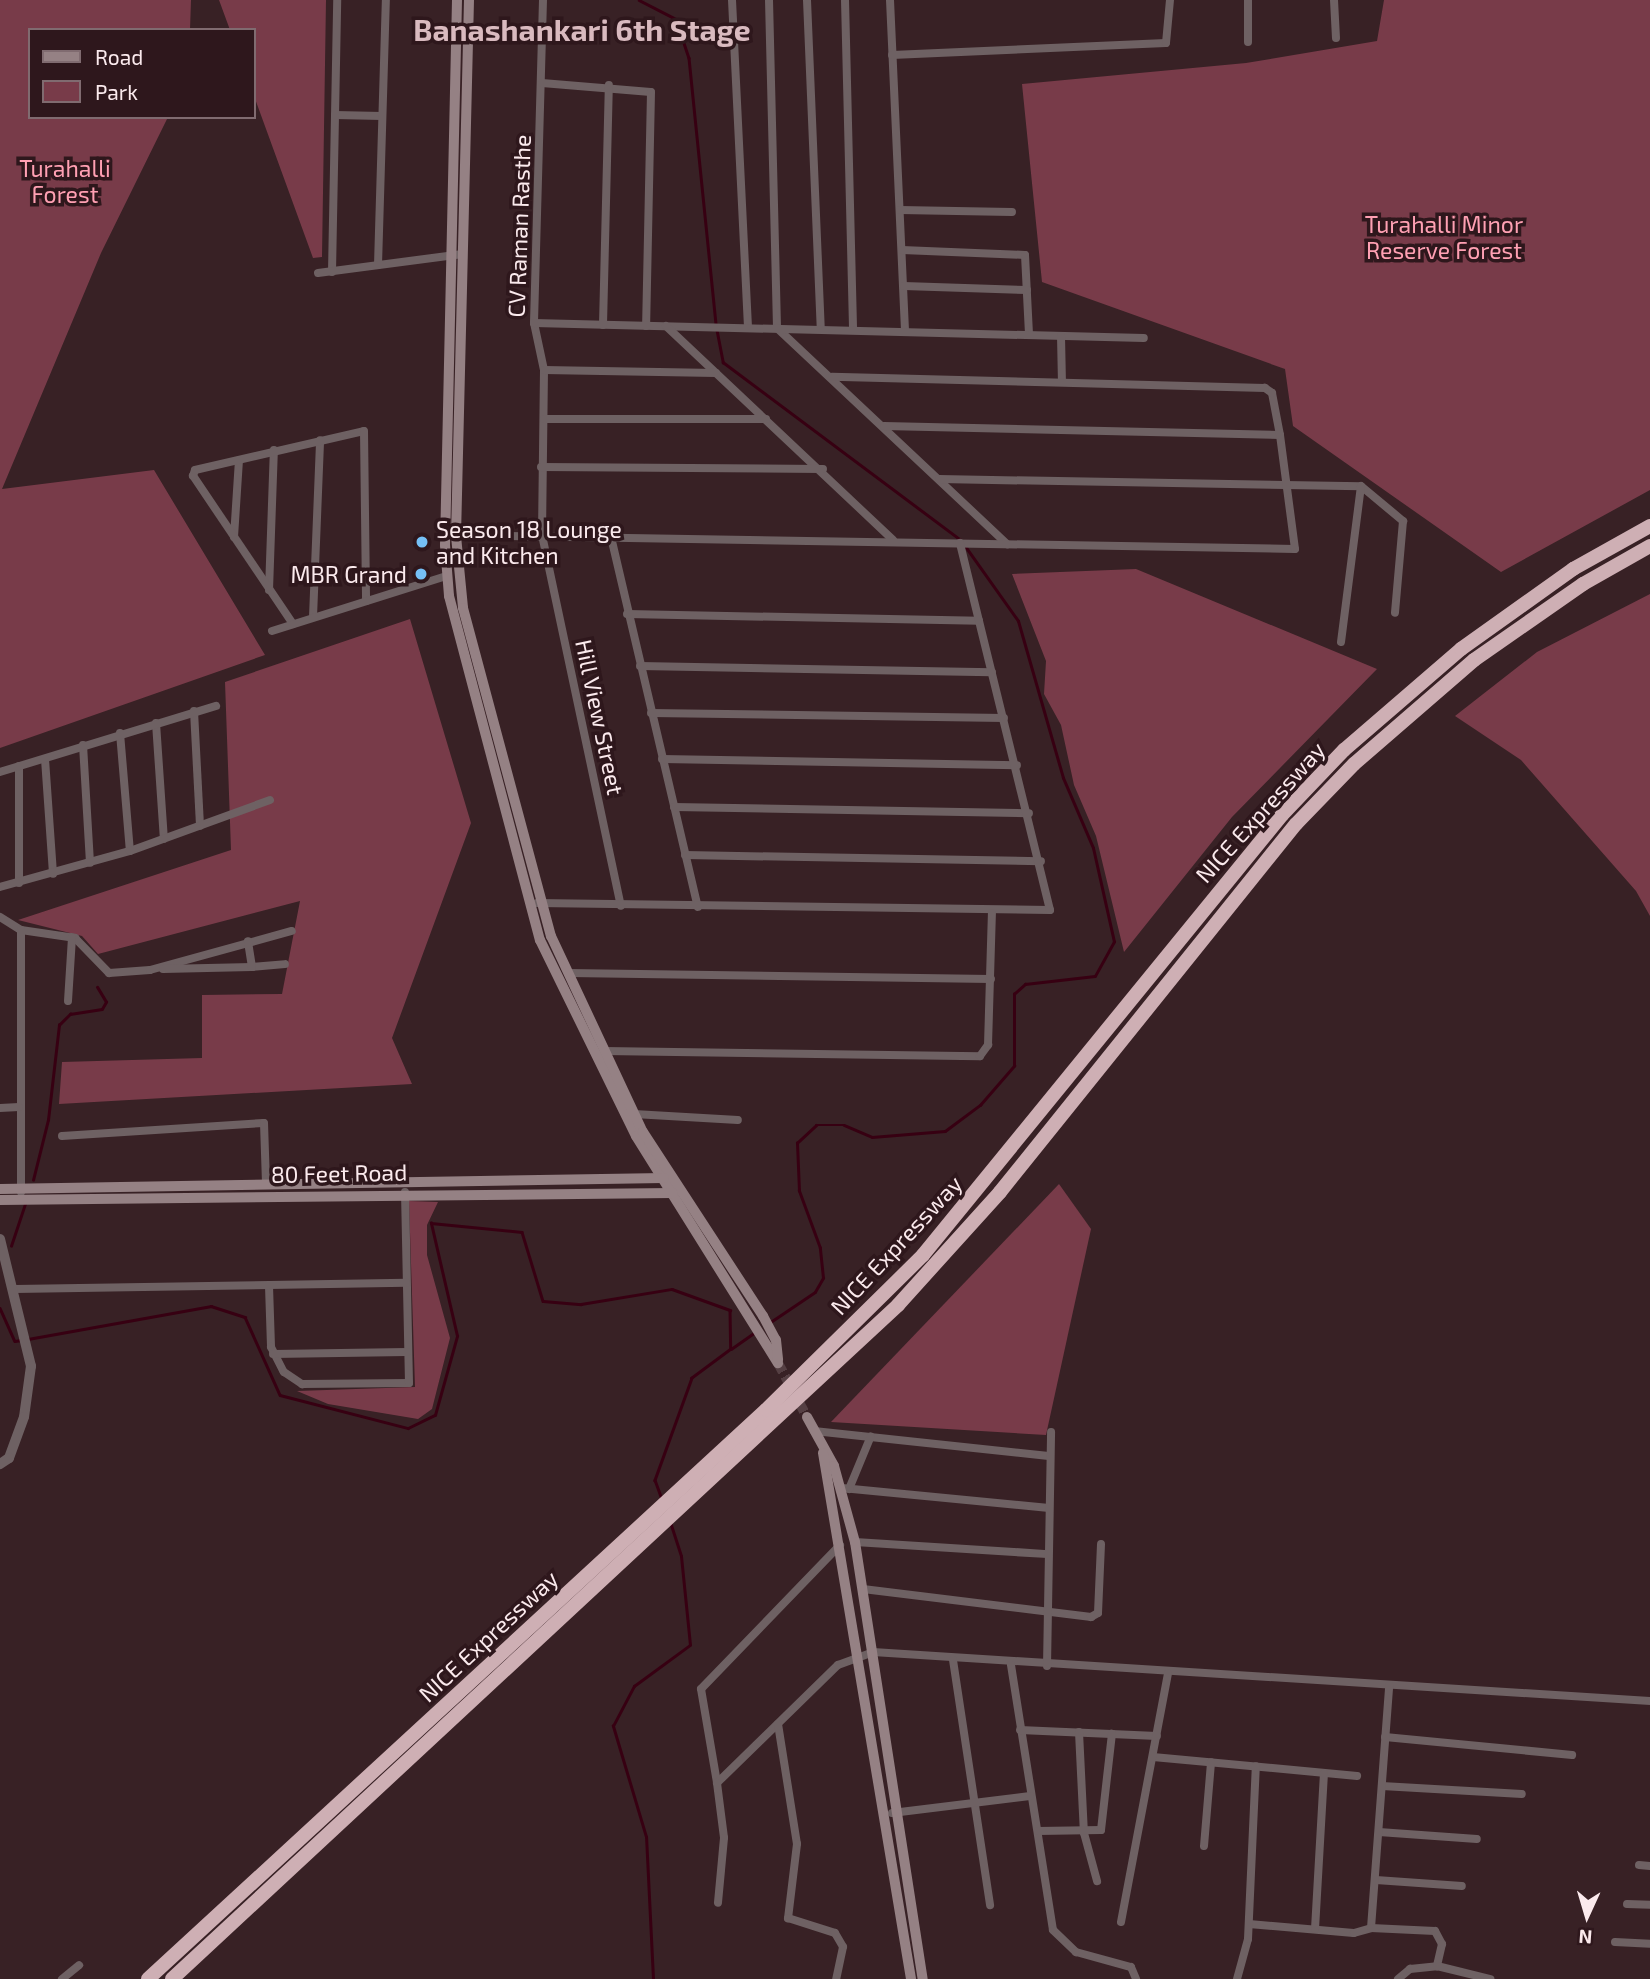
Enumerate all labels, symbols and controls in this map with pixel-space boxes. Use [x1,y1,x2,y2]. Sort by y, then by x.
district label: Banashankari 6th Stage [413,11,751,47]
legend [28,28,256,119]
text: Road [95,44,143,69]
text: Park [95,79,138,104]
street label: CV Raman Rasthe [502,134,536,318]
park label: Turahalli Forest [19,154,111,208]
park label: Turahalli Minor Reserve Forest [1365,210,1523,264]
place label: Season 18 Lounge and Kitchen [436,515,622,569]
marker: Season 18 Lounge and Kitchen [414,534,430,550]
place label: MBR Grand [290,560,407,588]
marker: MBR Grand [413,566,429,582]
street label: Hill View Street [570,636,630,798]
street label: NICE Expressway [1190,736,1330,888]
street label: 80 Feet Road [270,1158,408,1188]
street label: NICE Expressway [825,1170,967,1320]
street label: NICE Expressway [413,1565,563,1707]
north arrow [1552,1881,1622,1951]
text: N [1578,1925,1593,1949]

